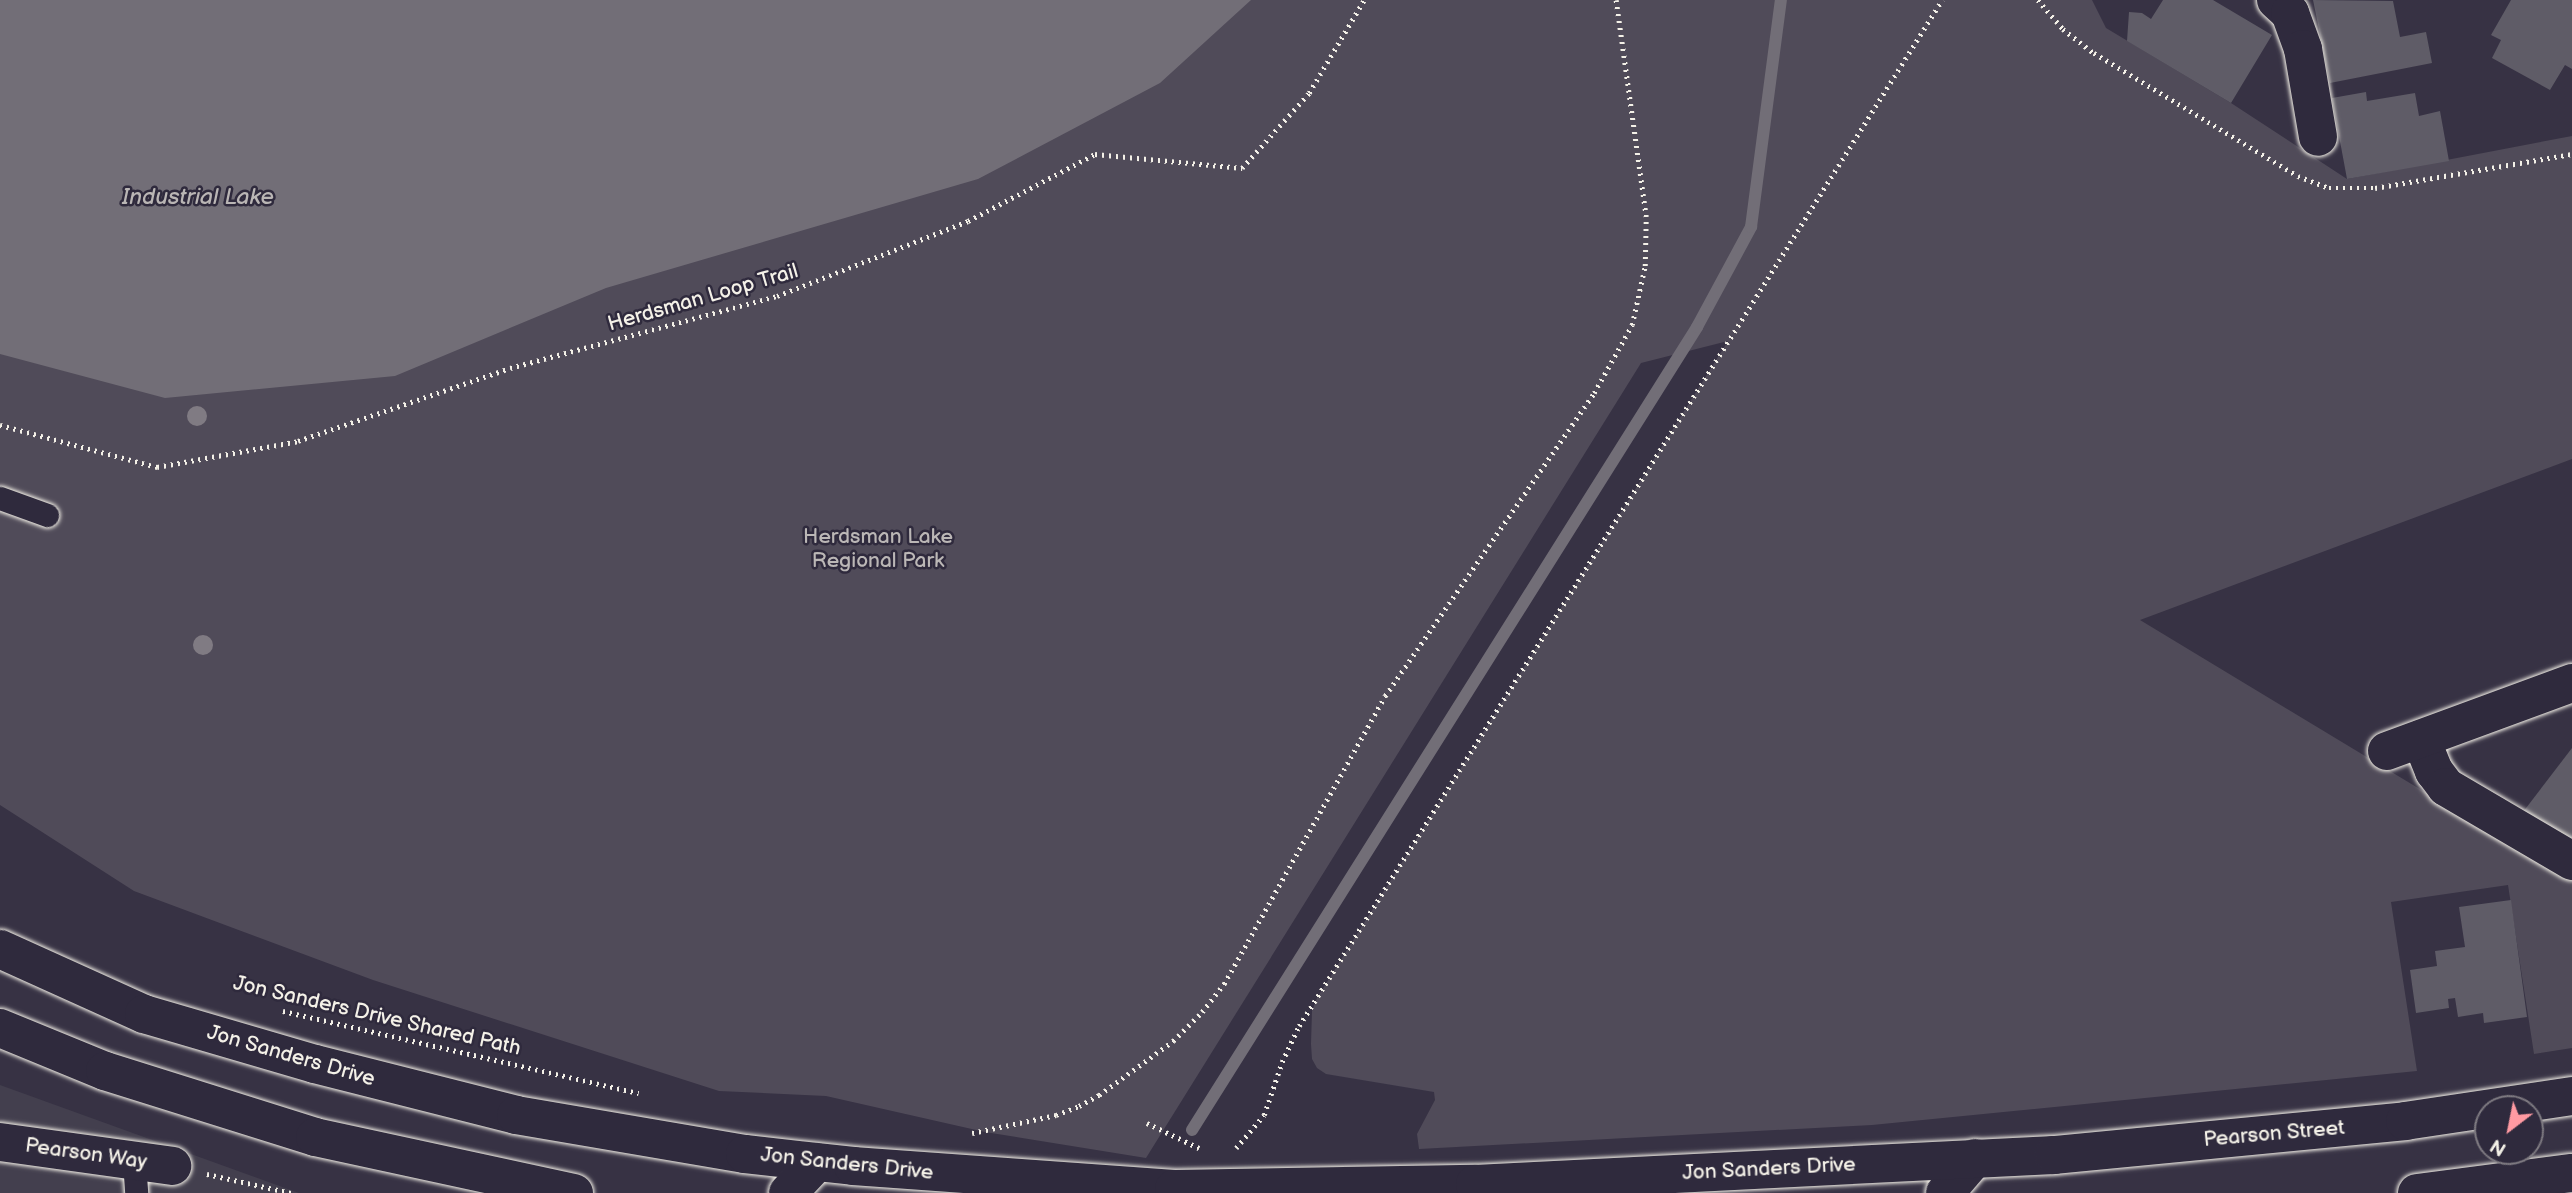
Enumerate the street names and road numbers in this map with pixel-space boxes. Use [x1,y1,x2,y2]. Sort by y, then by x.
street label: Herdsman Loop Trail [605,259,801,337]
street label: Jon Sanders Drive Shared Path [230,970,524,1062]
street label: Jon Sanders Drive [204,1020,378,1092]
street label: Pearson Street [2202,1115,2346,1153]
street label: Pearson Way [23,1133,149,1175]
street label: Jon Sanders Drive [759,1142,935,1186]
street label: Jon Sanders Drive [1681,1152,1857,1186]

